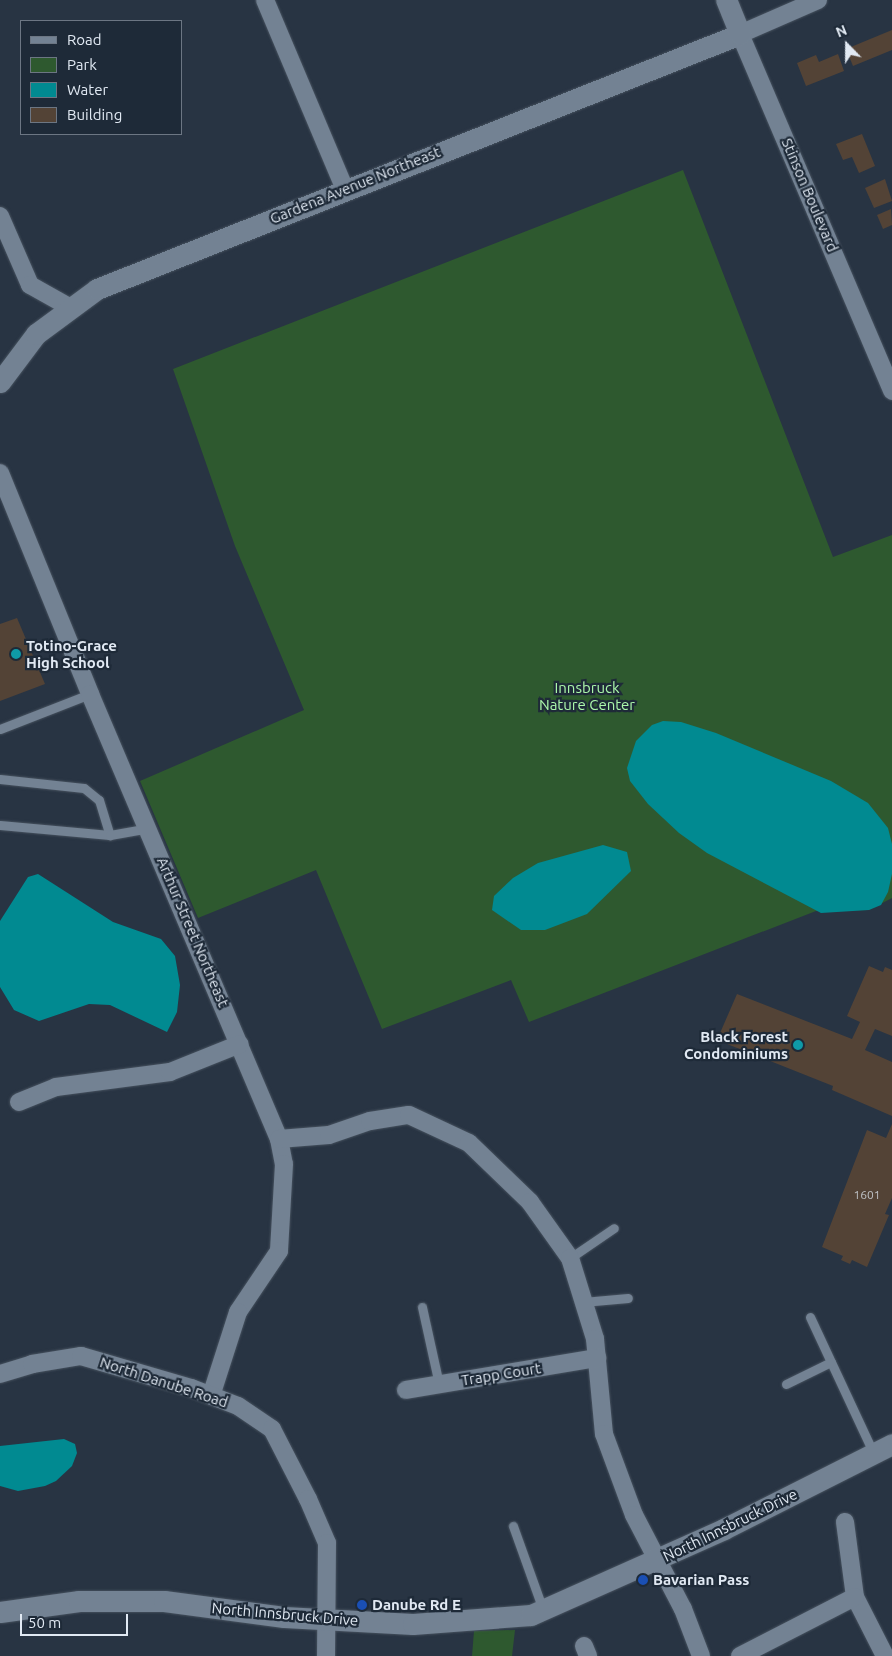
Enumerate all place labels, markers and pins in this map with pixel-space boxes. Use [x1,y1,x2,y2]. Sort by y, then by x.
place label: Totino-Grace High School [26,636,117,671]
marker: Totino-Grace High School [10,648,22,660]
place label: Black Forest Condominiums [684,1027,788,1062]
marker: Black Forest Condominiums [792,1039,804,1051]
place label: Bavarian Pass [653,1571,749,1589]
marker: Bavarian Pass [637,1574,649,1586]
place label: Danube Rd E [372,1596,461,1614]
marker: Danube Rd E [356,1599,368,1611]

